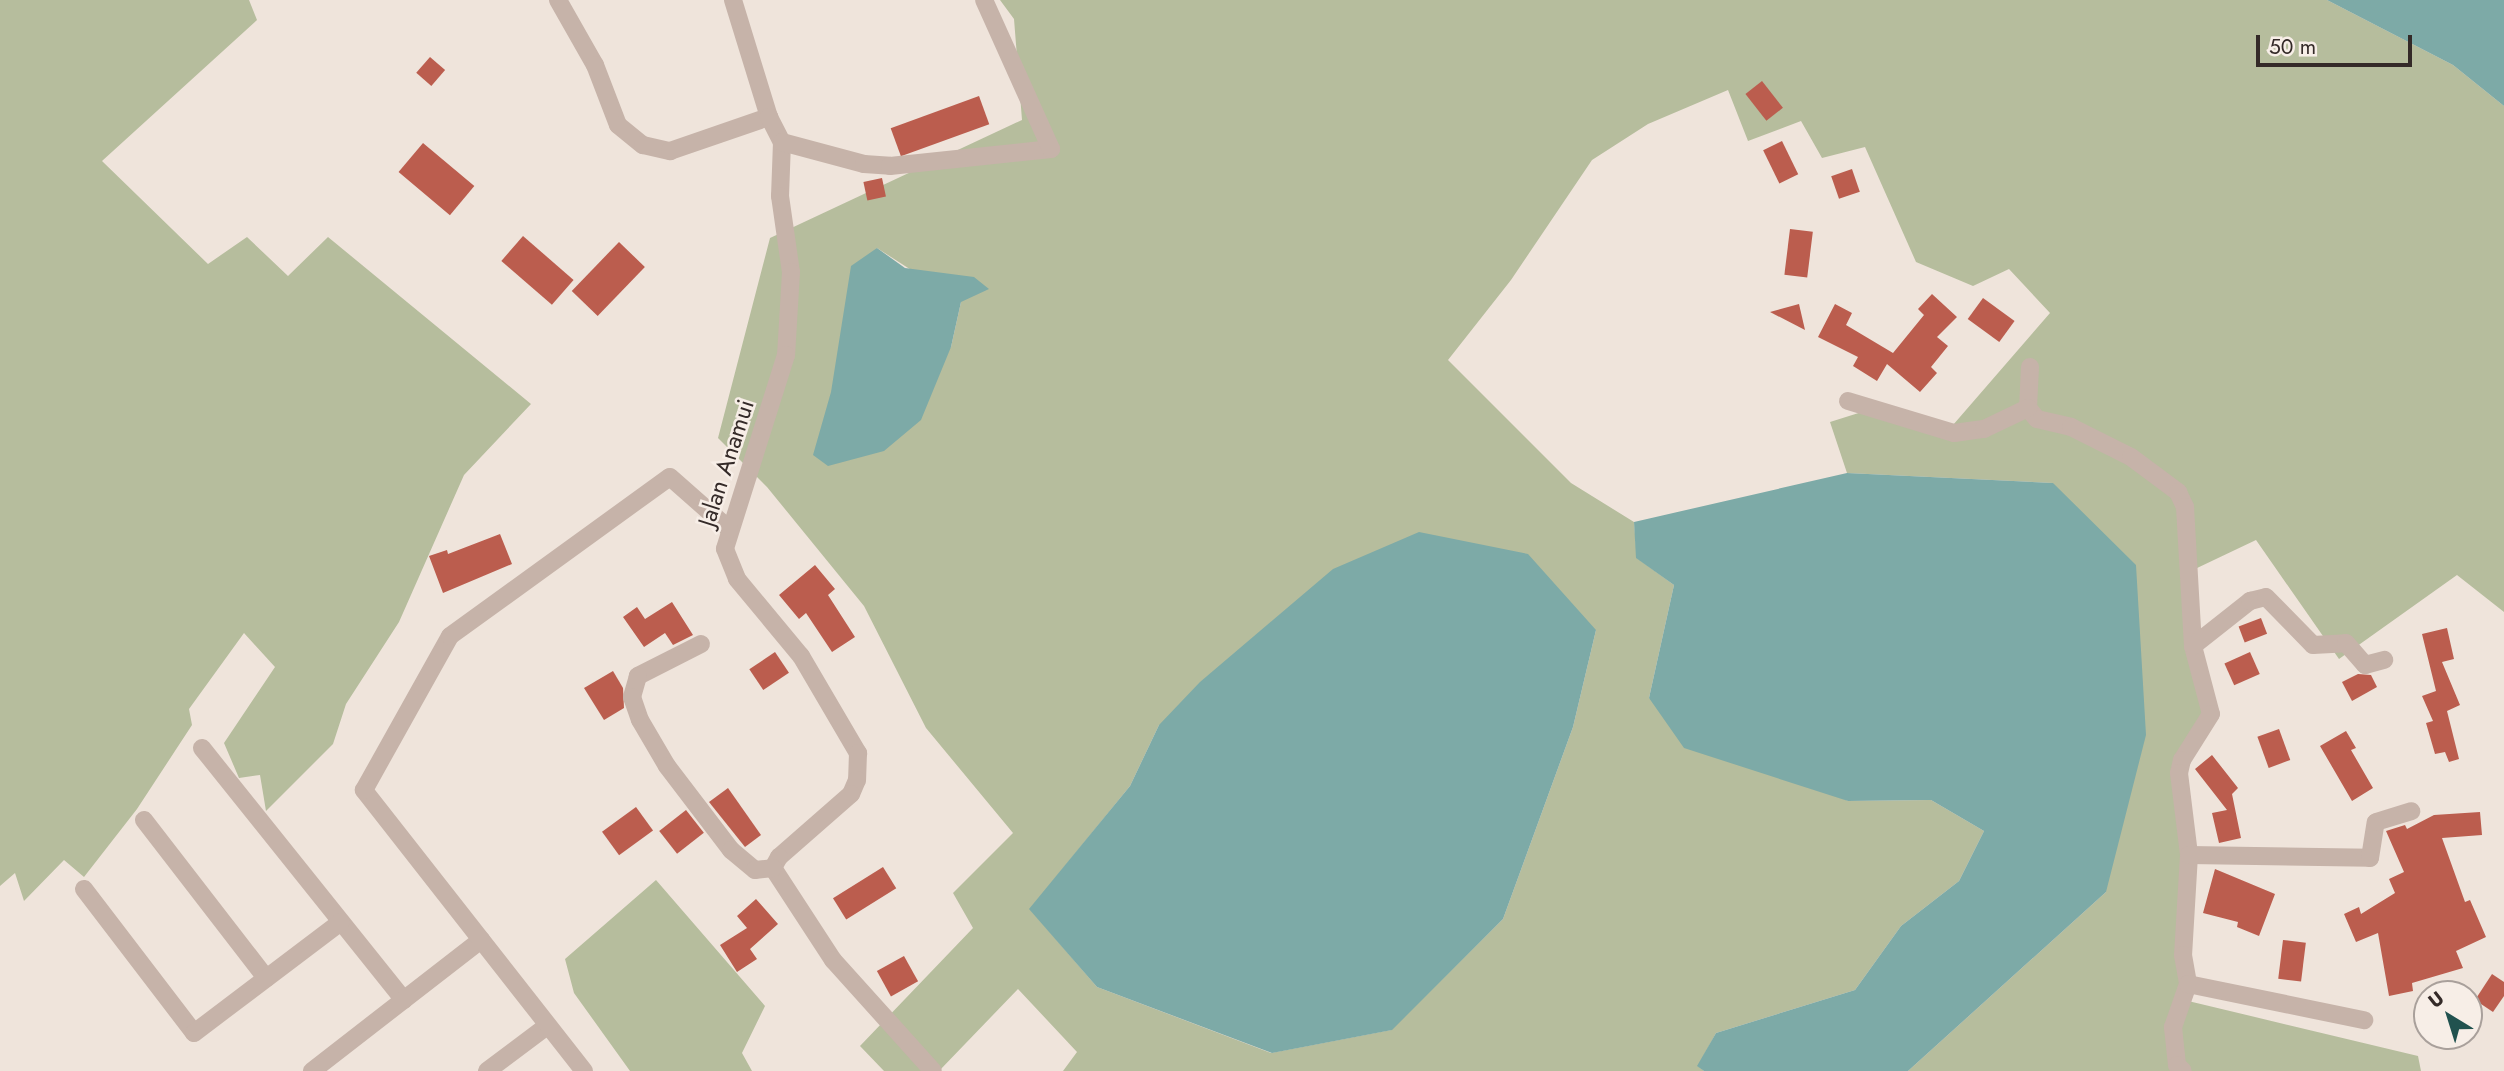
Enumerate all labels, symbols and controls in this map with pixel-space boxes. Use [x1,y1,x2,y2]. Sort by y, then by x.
scale bar [2259,21,2415,65]
text: 50 m [2269,32,2316,62]
street label: Jalan Anamui [692,396,760,530]
north arrow [2413,980,2483,1050]
text: U [2422,985,2450,1014]

